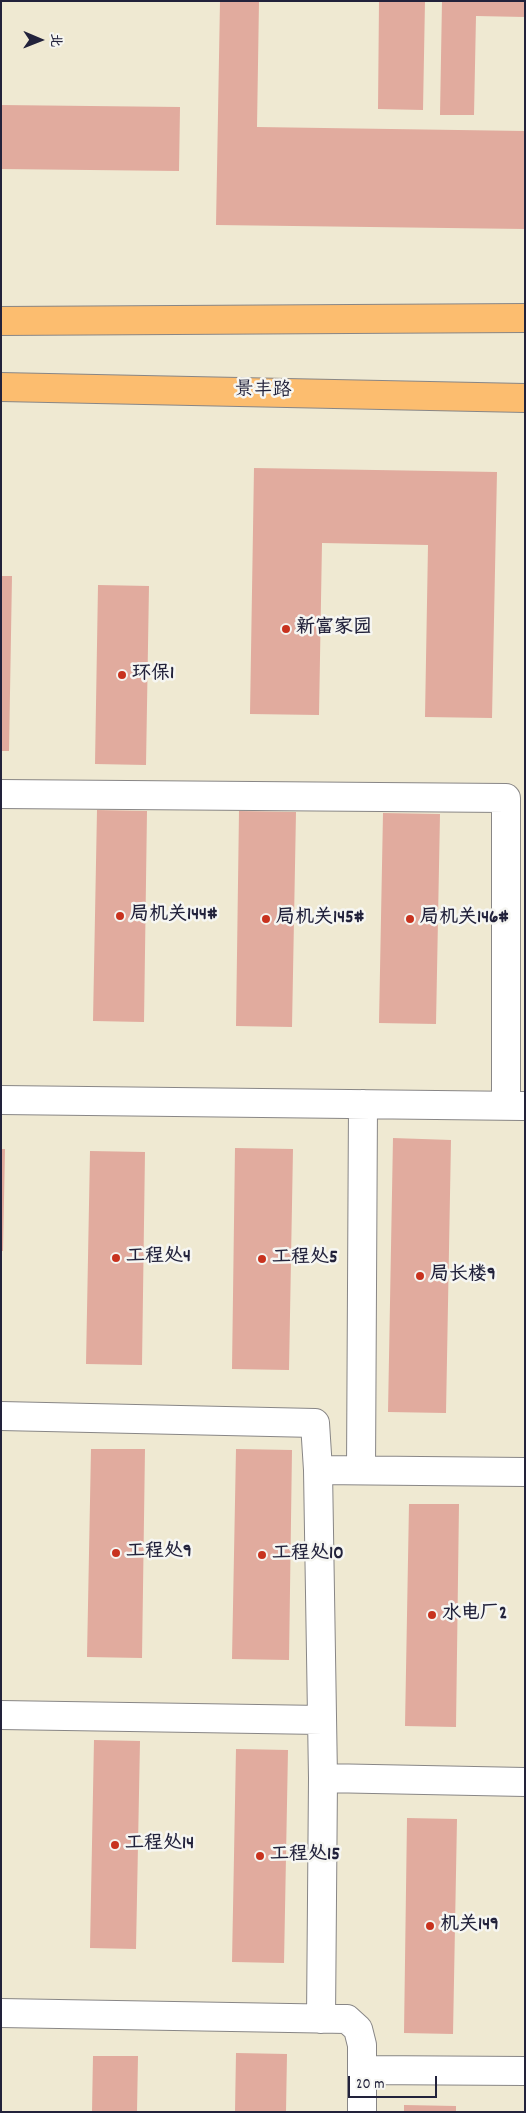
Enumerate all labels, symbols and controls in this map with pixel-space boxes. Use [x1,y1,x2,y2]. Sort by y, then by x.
north arrow [15,15,65,65]
text: 北 [45,33,65,47]
street label: 景丰路 [234,380,292,404]
place label: 新富家园 [296,618,372,640]
marker: 新富家园 [280,623,292,635]
place label: 环保1 [132,664,174,686]
marker: 环保1 [116,669,128,681]
place label: 局机关144# [130,905,218,927]
place label: 局机关145# [276,908,365,930]
place label: 局机关146# [420,908,509,930]
marker: 局机关144# [114,910,126,922]
marker: 局机关145# [260,913,272,925]
marker: 局机关146# [404,913,416,925]
place label: 工程处4 [126,1247,191,1269]
place label: 工程处5 [272,1248,338,1270]
marker: 工程处4 [110,1252,122,1264]
marker: 工程处5 [256,1253,268,1265]
place label: 局长楼9 [430,1265,496,1287]
marker: 局长楼9 [414,1270,426,1282]
place label: 工程处9 [126,1542,192,1564]
place label: 工程处10 [272,1544,344,1566]
marker: 工程处9 [110,1547,122,1559]
marker: 工程处10 [256,1549,268,1561]
place label: 水电厂2 [442,1604,507,1626]
marker: 水电厂2 [426,1609,438,1621]
place label: 工程处14 [125,1834,194,1856]
marker: 工程处14 [109,1839,121,1851]
place label: 工程处15 [270,1845,340,1867]
marker: 工程处15 [254,1850,266,1862]
place label: 机关149 [440,1915,499,1937]
marker: 机关149 [424,1920,436,1932]
scale bar [351,2066,440,2098]
text: 20 m [356,2074,384,2096]

